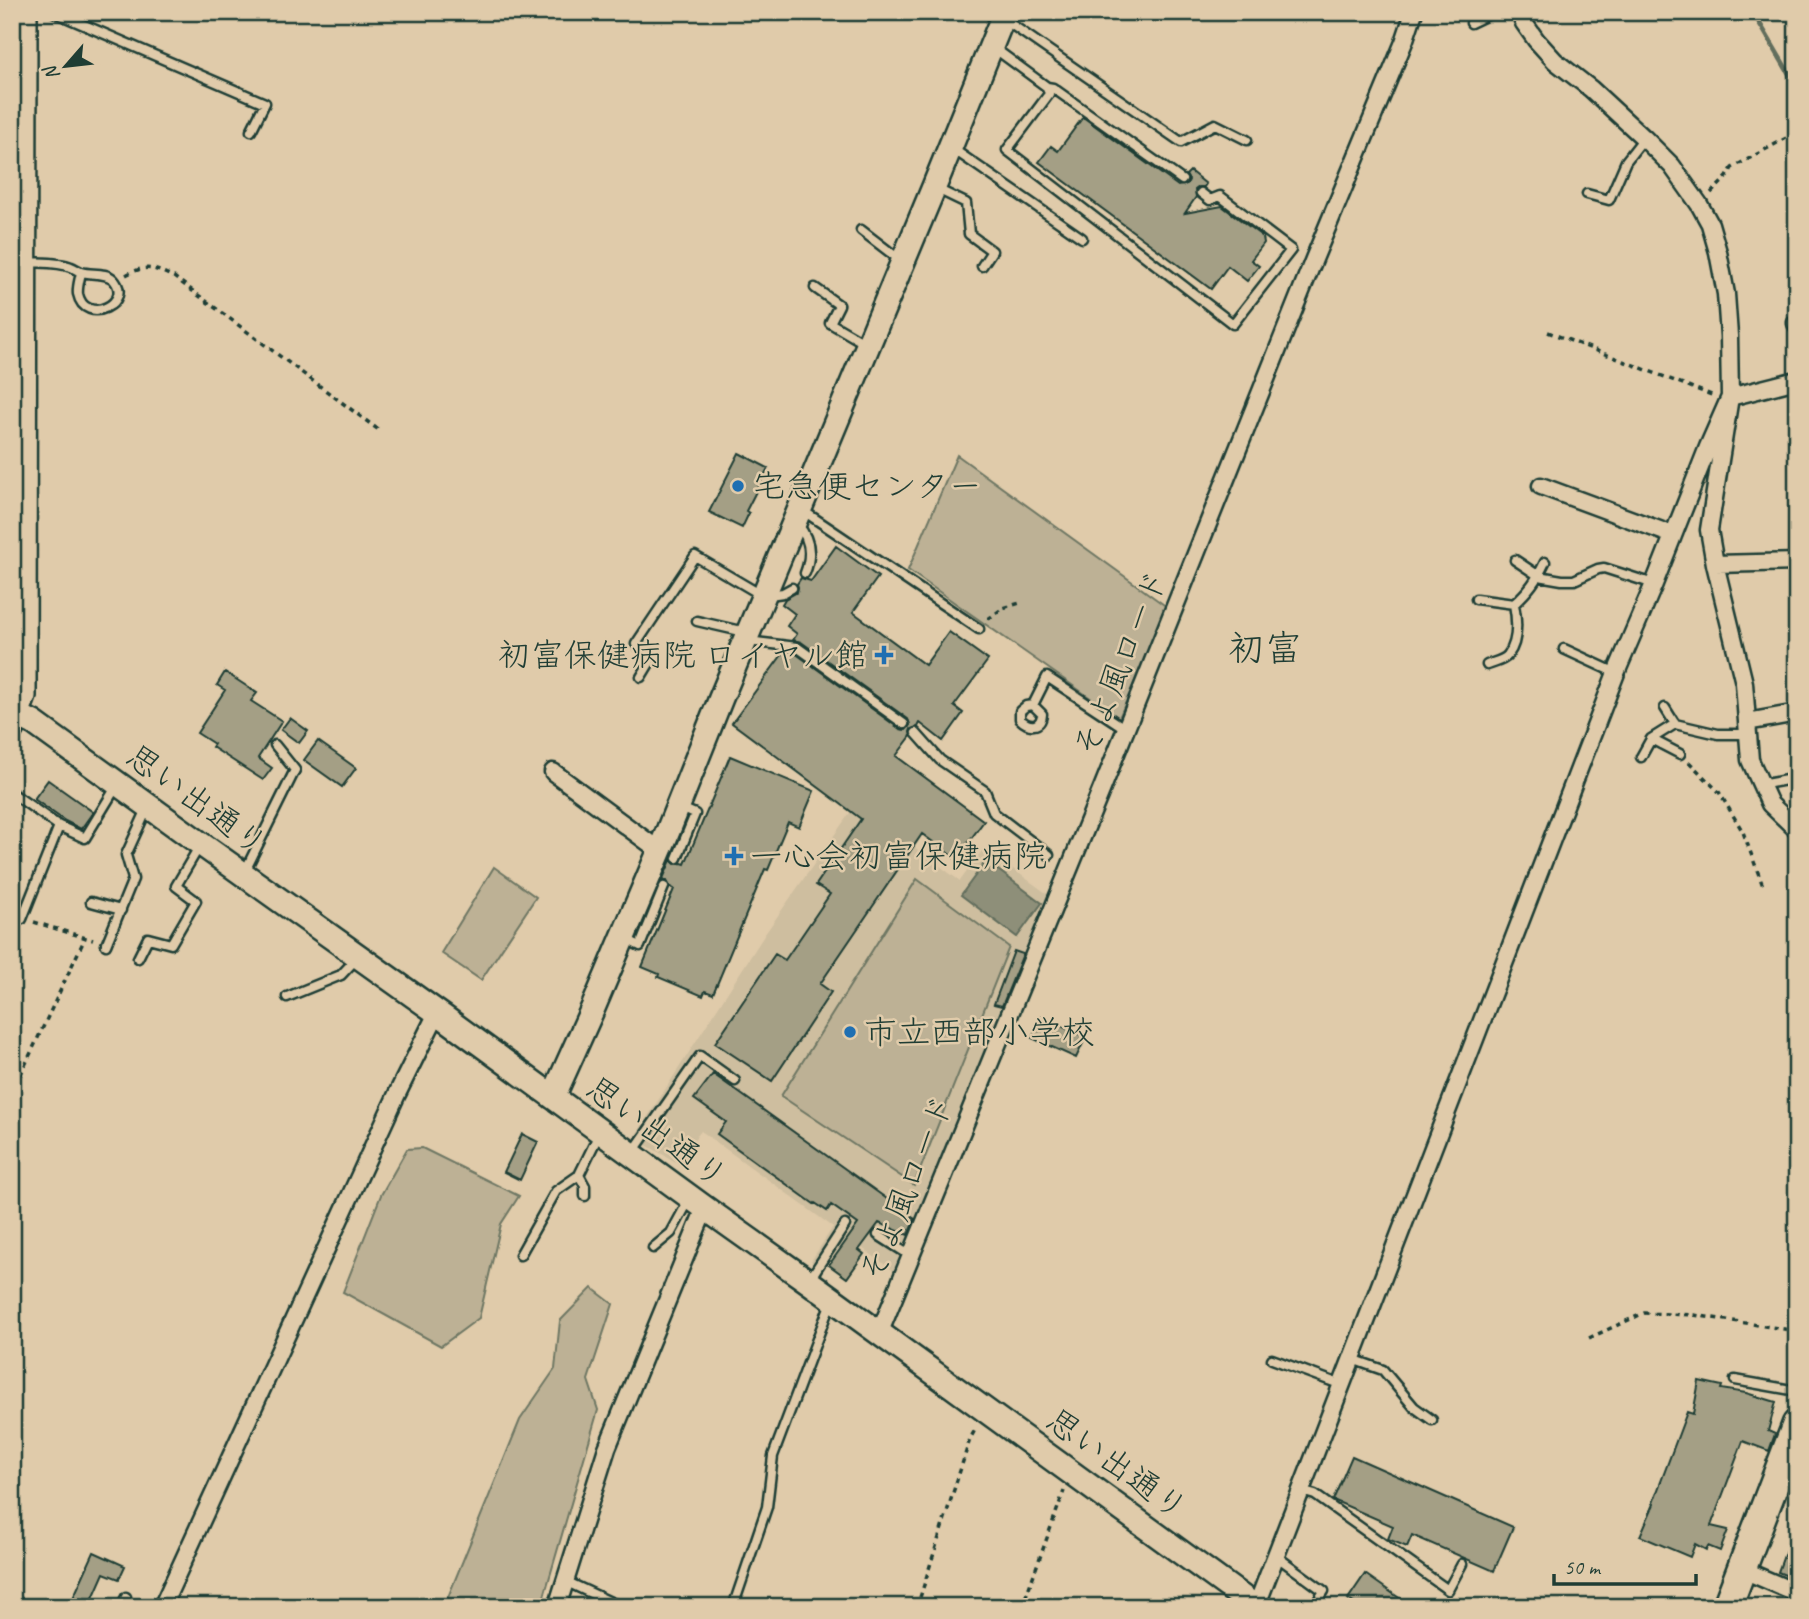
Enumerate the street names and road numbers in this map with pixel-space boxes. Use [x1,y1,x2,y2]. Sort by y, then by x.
street label: そよ風ロード [1064,563,1178,763]
street label: 思い出通り [118,735,276,865]
street label: 思い出通り [578,1067,736,1197]
street label: そよ風ロード [850,1088,964,1288]
street label: 思い出通り [1038,1399,1196,1529]

